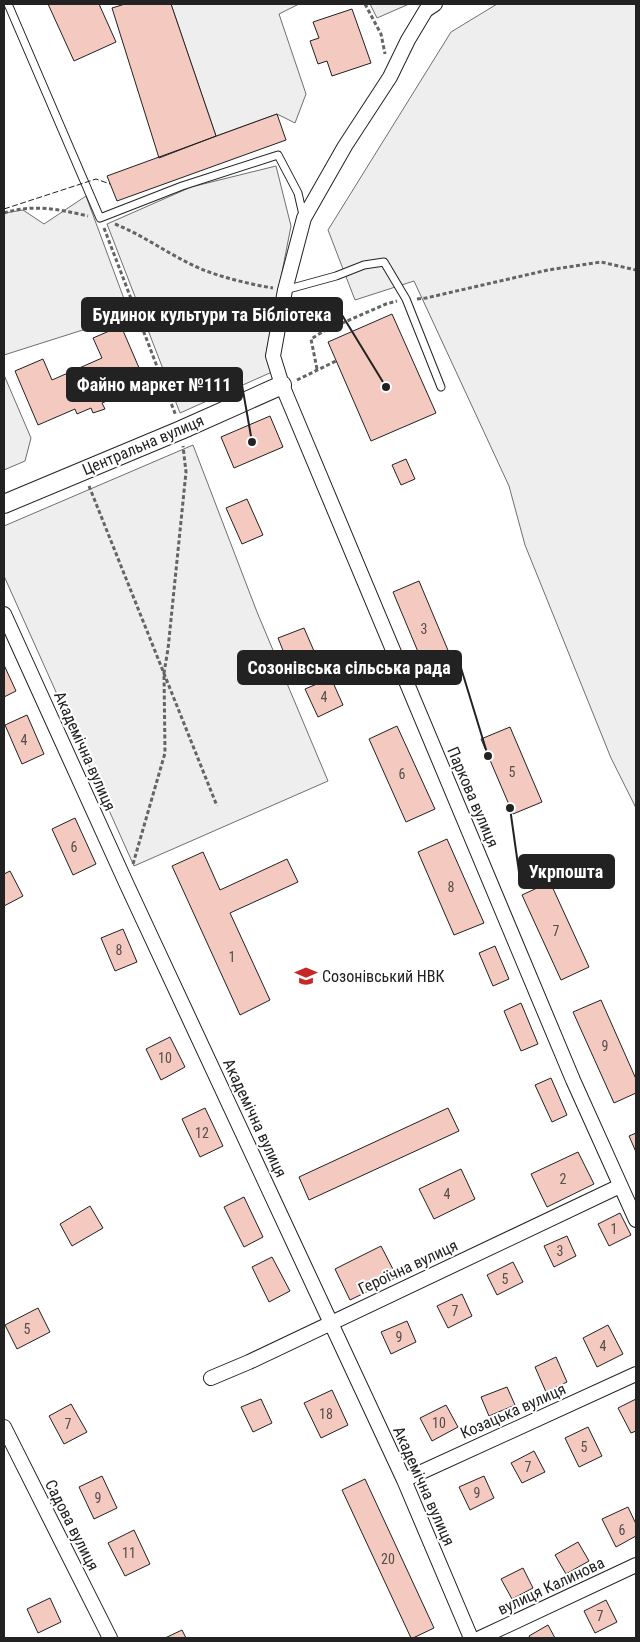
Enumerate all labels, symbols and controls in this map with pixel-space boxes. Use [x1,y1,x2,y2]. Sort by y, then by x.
callout: Будинок культури та Бібліотека [82,298,342,331]
text: Будинок культури та Бібліотека [92,304,332,325]
callout: Файно маркет №111 [67,368,242,401]
text: Файно маркет №111 [77,374,231,395]
street label: Центральна вулиця [79,411,207,479]
house number: 3 [421,621,427,637]
callout: Созонівська сільська рада [238,651,461,684]
text: Созонівська сільська рада [247,657,451,678]
street label: Академічна вулиця [50,688,120,814]
house number: 4 [321,689,328,705]
house number: 4 [21,732,28,748]
street label: Паркова вулиця [443,744,503,850]
house number: 5 [509,764,516,780]
house number: 6 [399,766,406,782]
house number: 6 [71,839,78,855]
callout: Укрпошта [519,855,614,888]
text: Укрпошта [529,861,603,882]
house number: 8 [448,879,455,895]
house number: 7 [553,923,560,939]
house number: 8 [116,942,123,958]
house number: 1 [229,949,235,965]
school or university icon: Созонівський НВК [293,963,319,989]
place label: Созонівський НВК [322,967,445,986]
house number: 9 [602,1038,608,1054]
house number: 10 [158,1050,172,1066]
street label: Академічна вулиця [219,1056,291,1180]
house number: 12 [195,1125,209,1141]
house number: 2 [560,1171,567,1187]
house number: 4 [444,1186,451,1202]
house number: 1 [611,1221,617,1237]
street label: Героїчна вулиця [355,1236,461,1298]
house number: 3 [557,1243,563,1259]
house number: 5 [502,1271,509,1287]
house number: 7 [452,1303,459,1319]
house number: 5 [24,1321,31,1337]
house number: 9 [396,1329,402,1345]
house number: 4 [600,1338,607,1354]
street label: Козацька вулиця [457,1379,569,1443]
house number: 18 [319,1406,333,1422]
house number: 10 [432,1415,446,1431]
house number: 7 [65,1416,72,1432]
street label: Академічна вулиця [389,1423,459,1549]
house number: 5 [581,1439,588,1455]
house number: 7 [525,1459,532,1475]
street label: Садова вулиця [41,1476,103,1574]
house number: 9 [474,1485,480,1501]
house number: 9 [95,1490,101,1506]
house number: 6 [619,1522,626,1538]
house number: 11 [122,1545,136,1561]
house number: 20 [381,1551,395,1567]
street label: вулиця Калинова [495,1553,607,1619]
house number: 7 [597,1608,604,1624]

